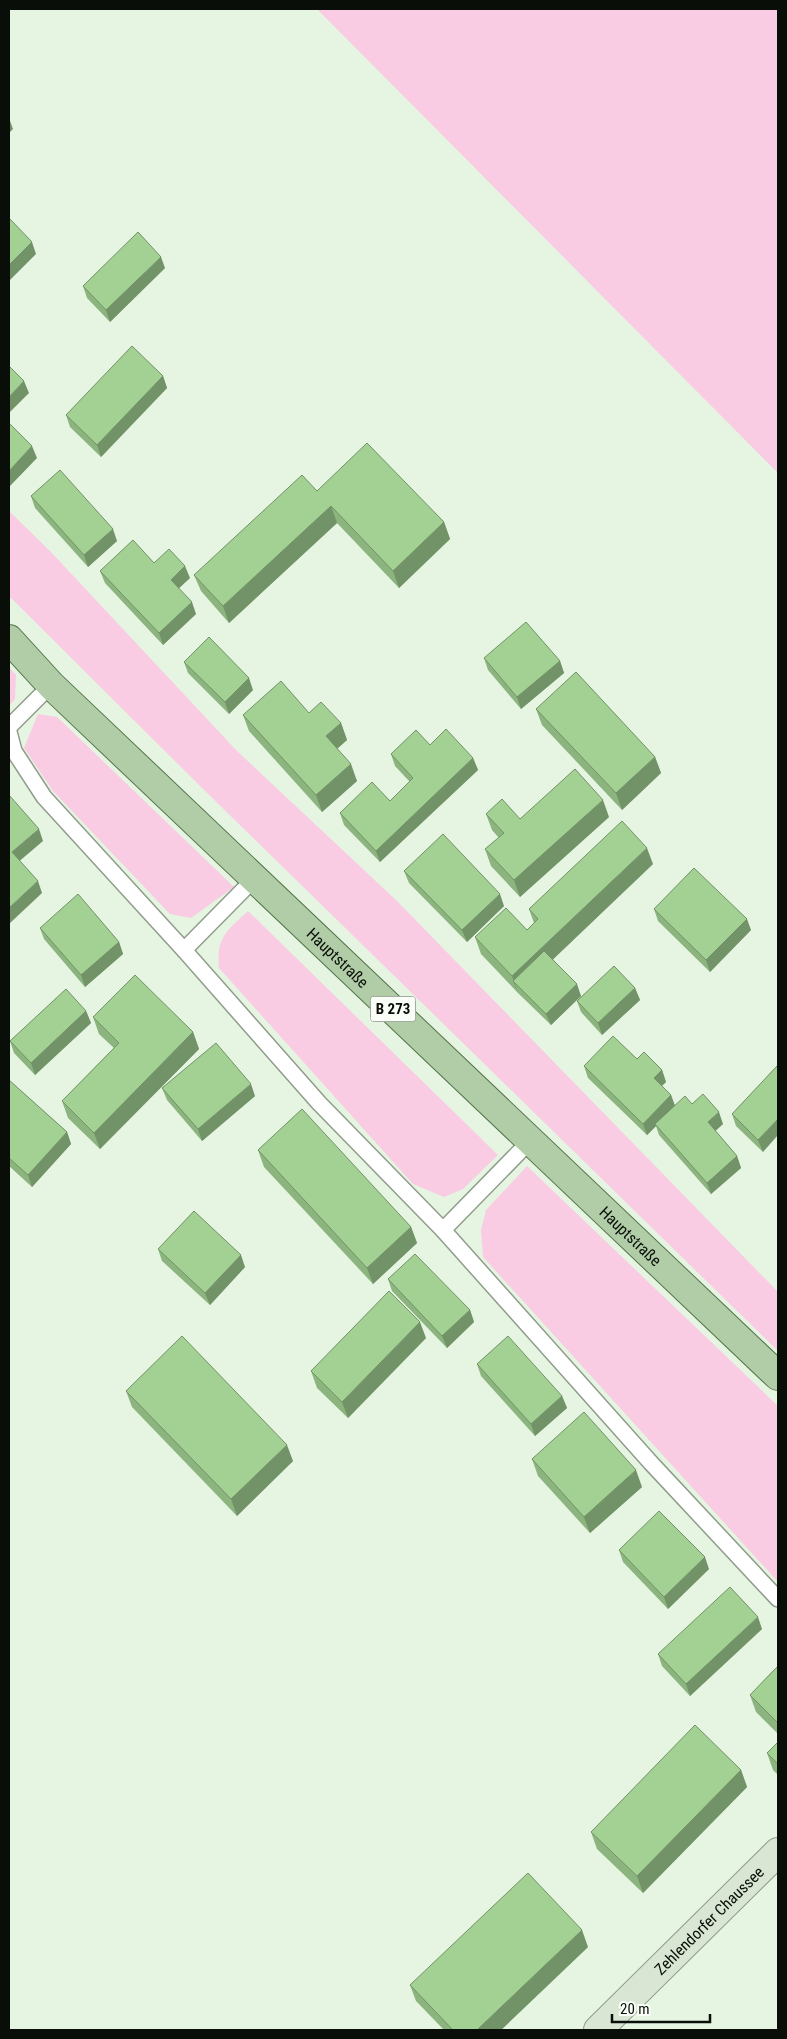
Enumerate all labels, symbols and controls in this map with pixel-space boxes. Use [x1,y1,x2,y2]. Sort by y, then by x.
street label: Hauptstraße [303,924,373,991]
road number: B 273 [370,996,416,1022]
street label: Hauptstraße [596,1202,665,1270]
street label: Zehlendorfer Chaussee [650,1862,768,1978]
scale bar [612,1992,710,2024]
text: 20 m [620,2000,650,2018]

